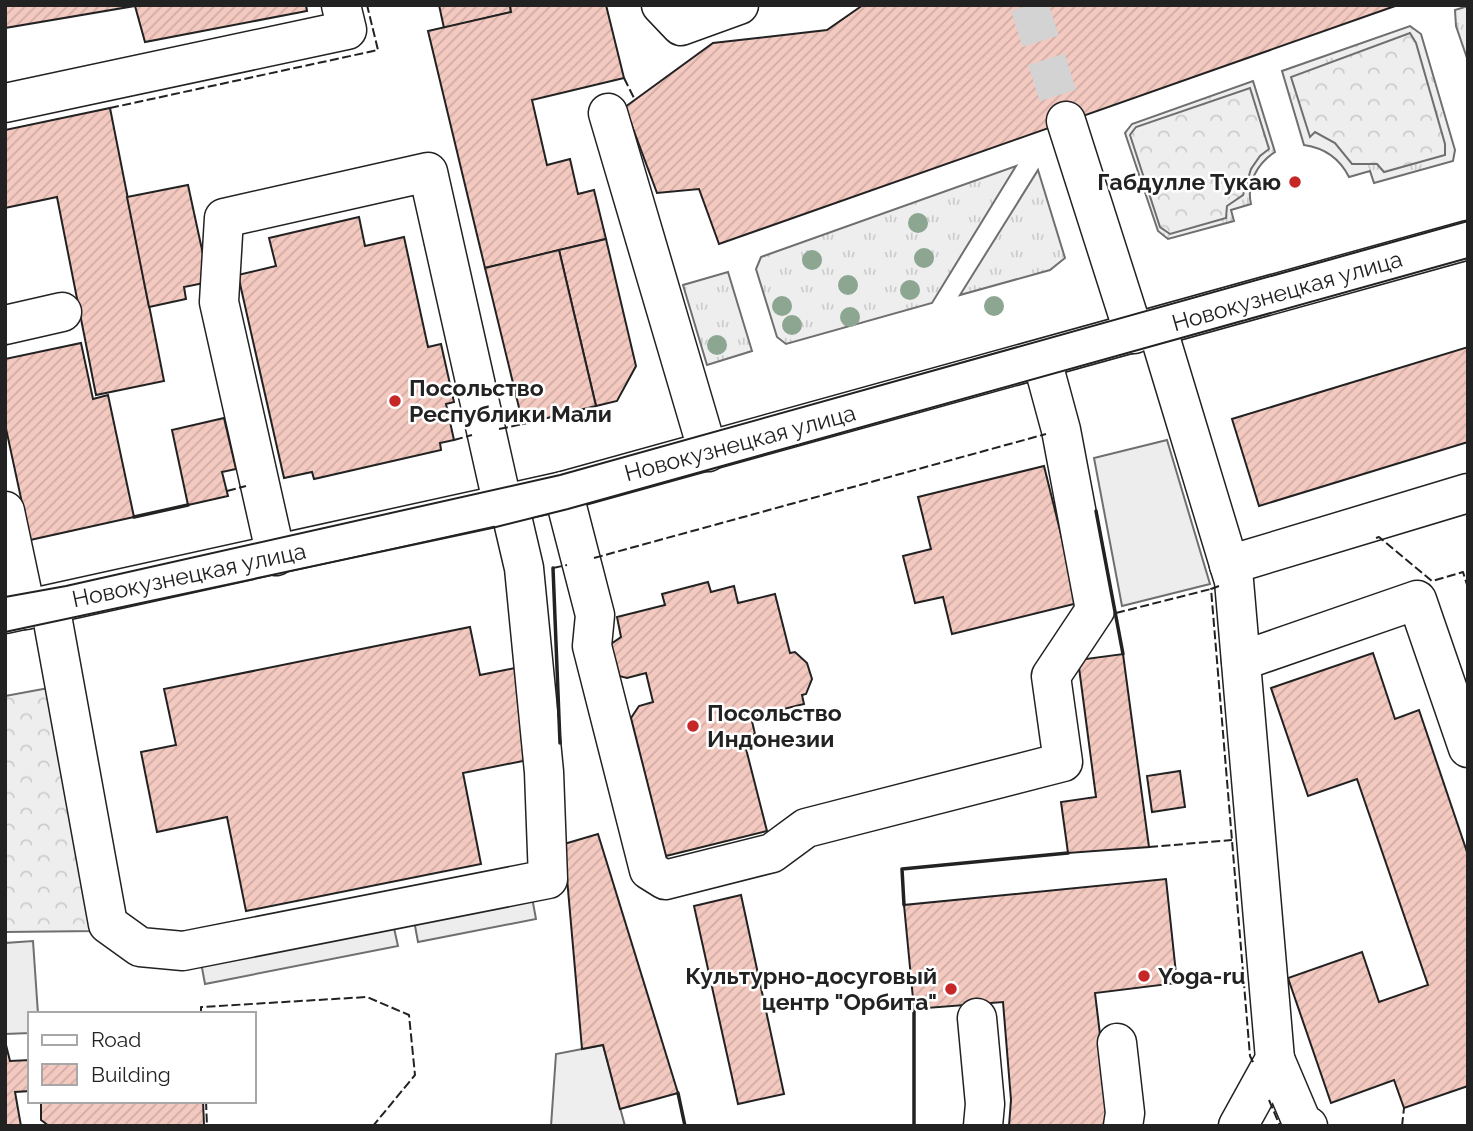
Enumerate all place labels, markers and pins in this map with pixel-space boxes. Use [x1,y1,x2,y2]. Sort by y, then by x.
place label: Габдулле Тукаю [1097,168,1281,195]
marker: Габдулле Тукаю [1287,174,1303,190]
place label: Посольство Республики Мали [409,374,612,427]
marker: Посольство Республики Мали [387,393,403,409]
place label: Посольство Индонезии [707,699,842,752]
marker: Посольство Индонезии [685,718,701,734]
place label: Культурно-досуговый центр "Орбита" [685,962,937,1015]
place label: Yoga-ru [1158,962,1246,989]
marker: Yoga-ru [1136,968,1152,984]
marker: Культурно-досуговый центр "Орбита" [943,981,959,997]

